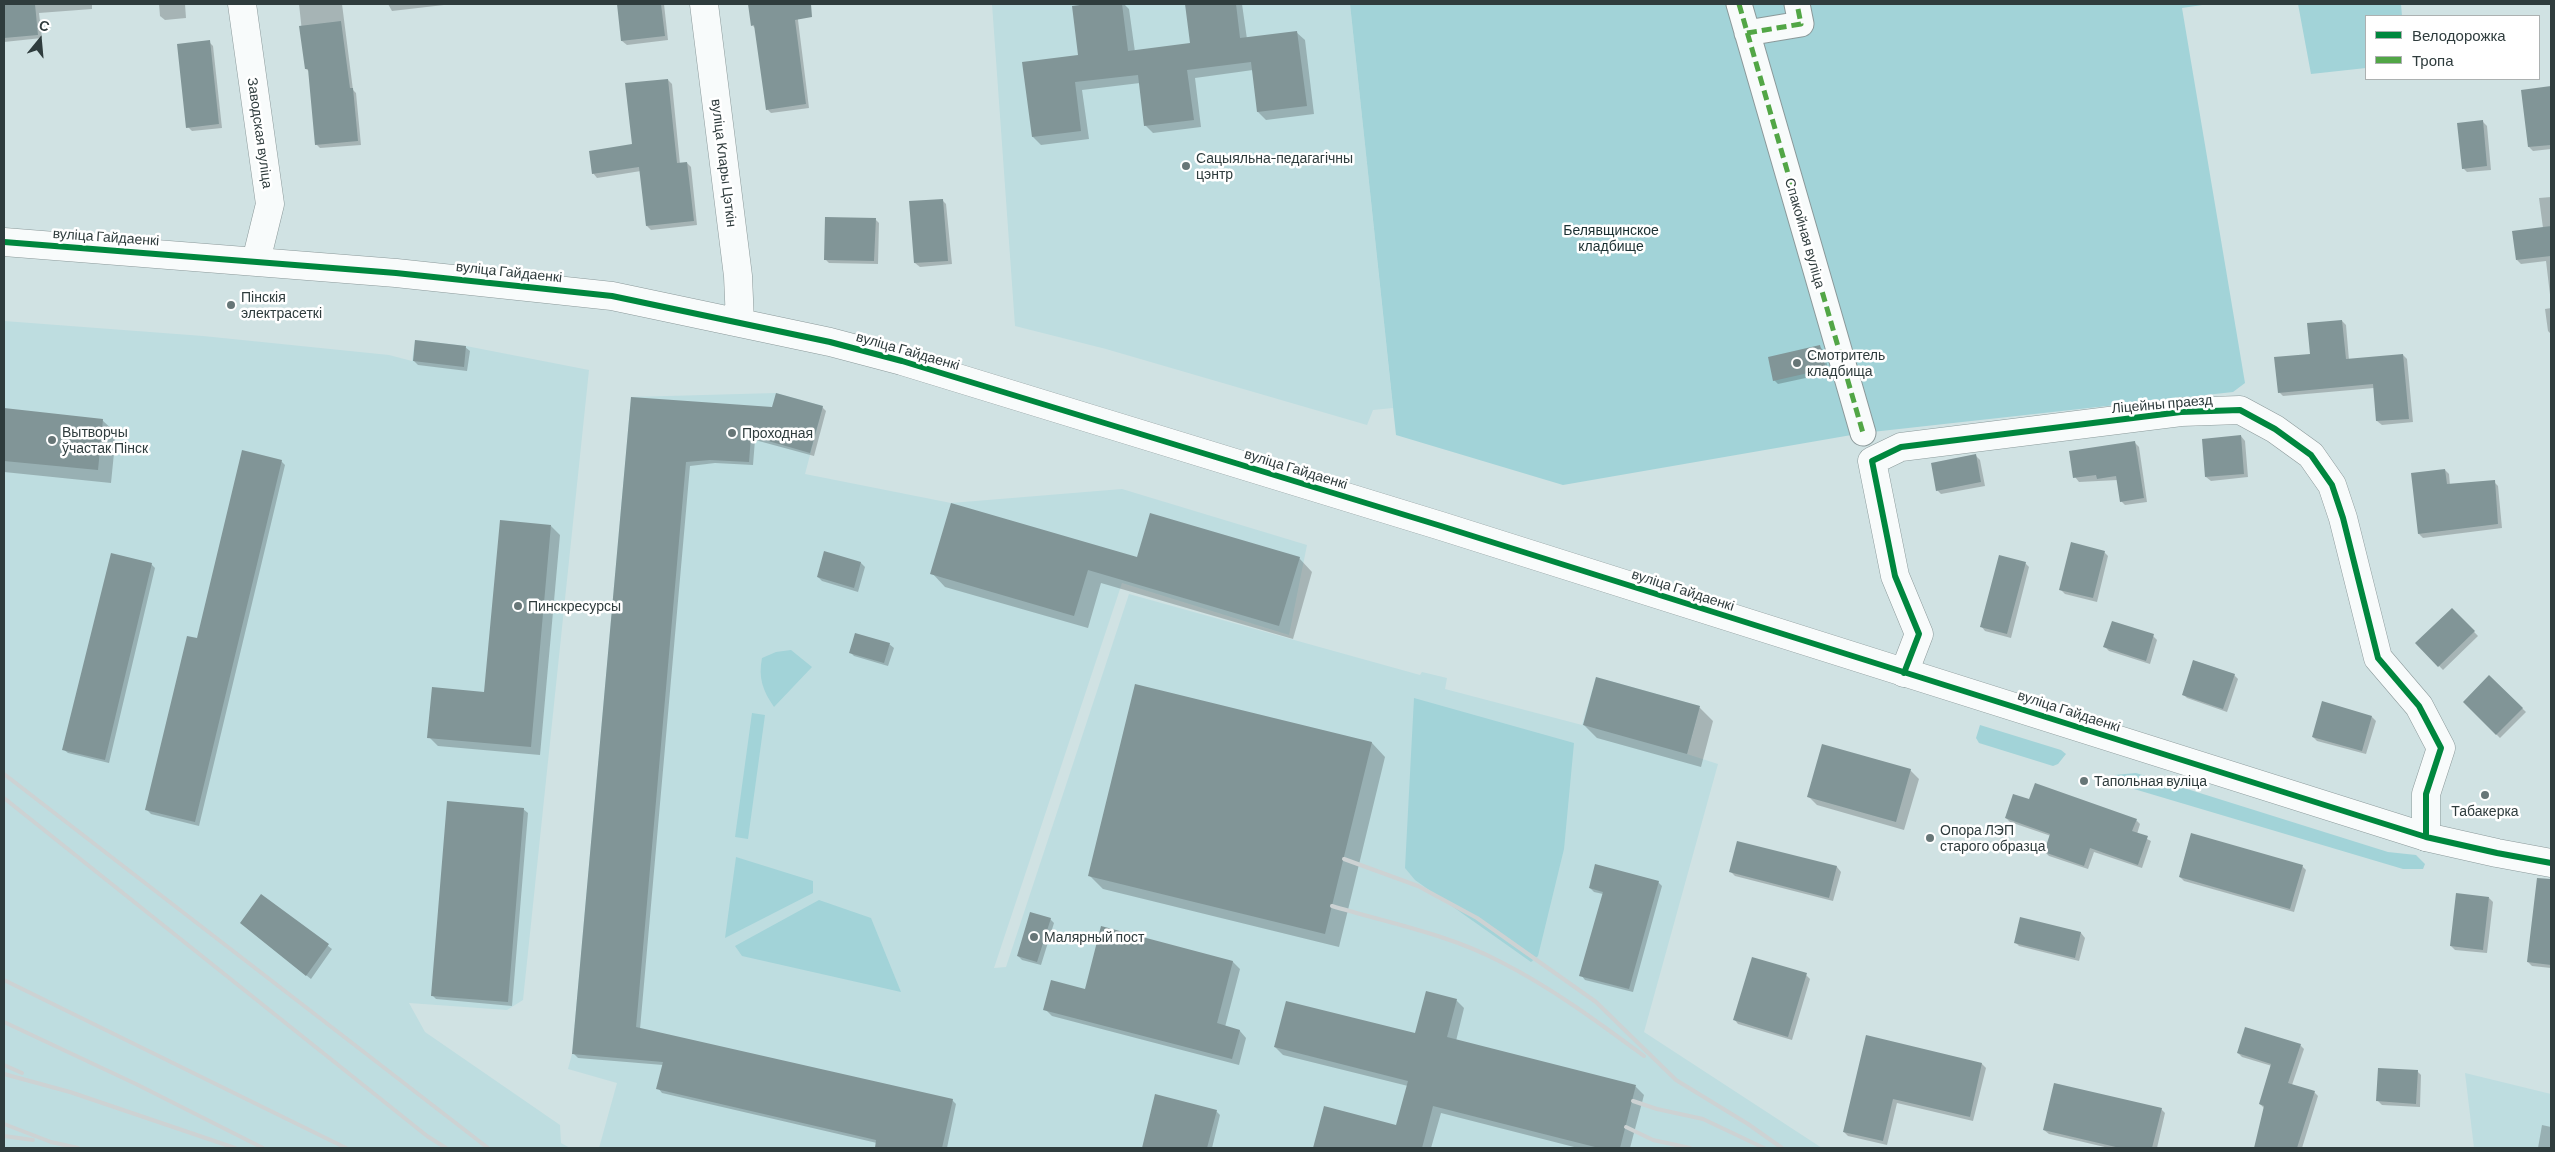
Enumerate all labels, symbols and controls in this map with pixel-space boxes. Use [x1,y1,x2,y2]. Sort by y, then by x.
north arrow [15,15,65,65]
legend [2365,15,2540,80]
text: С [37,16,52,35]
text: Велодорожка [2412,26,2506,44]
text: Тропа [2412,51,2453,69]
street label: Заводская вуліца [244,77,276,189]
street label: вуліца Клары Цэткін [708,98,740,228]
place label: Сацыяльна-педагагічны цэнтр [1196,150,1353,182]
marker: Сацыяльна-педагагічны цэнтр [1180,160,1192,172]
street label: Спакойная вуліца [1781,176,1829,290]
park label: Белявщинское кладбище [1563,222,1659,254]
street label: вуліца Гайдаенкі [52,225,160,249]
street label: вуліца Гайдаенкі [455,258,563,286]
place label: Пінскія электрасеткі [241,289,322,322]
marker: Пінскія электрасеткі [225,299,237,311]
street label: вуліца Гайдаенкі [854,328,962,374]
place label: Смотритель кладбища [1807,347,1885,380]
marker: Смотритель кладбища [1791,357,1803,369]
street label: Ліцейны праезд [2111,391,2213,417]
place label: Вытворчы ўчастак Пінск [62,424,148,457]
place label: Проходная [742,425,813,441]
marker: Проходная [726,427,738,439]
marker: Вытворчы ўчастак Пінск [46,434,58,446]
street label: вуліца Гайдаенкі [1242,445,1350,493]
street label: вуліца Гайдаенкі [1630,566,1736,614]
place label: Пинскресурсы [528,598,621,614]
marker: Пинскресурсы [512,600,524,612]
street label: вуліца Гайдаенкі [2016,687,2122,735]
place label: Тапольная вуліца [2094,773,2207,789]
marker: Тапольная вуліца [2078,775,2090,787]
marker: Табакерка [2479,789,2491,801]
place label: Табакерка [2451,803,2519,819]
place label: Опора ЛЭП старого образца [1940,822,2045,854]
marker: Опора ЛЭП старого образца [1924,832,1936,844]
place label: Малярный пост [1044,929,1144,945]
marker: Малярный пост [1028,931,1040,943]

